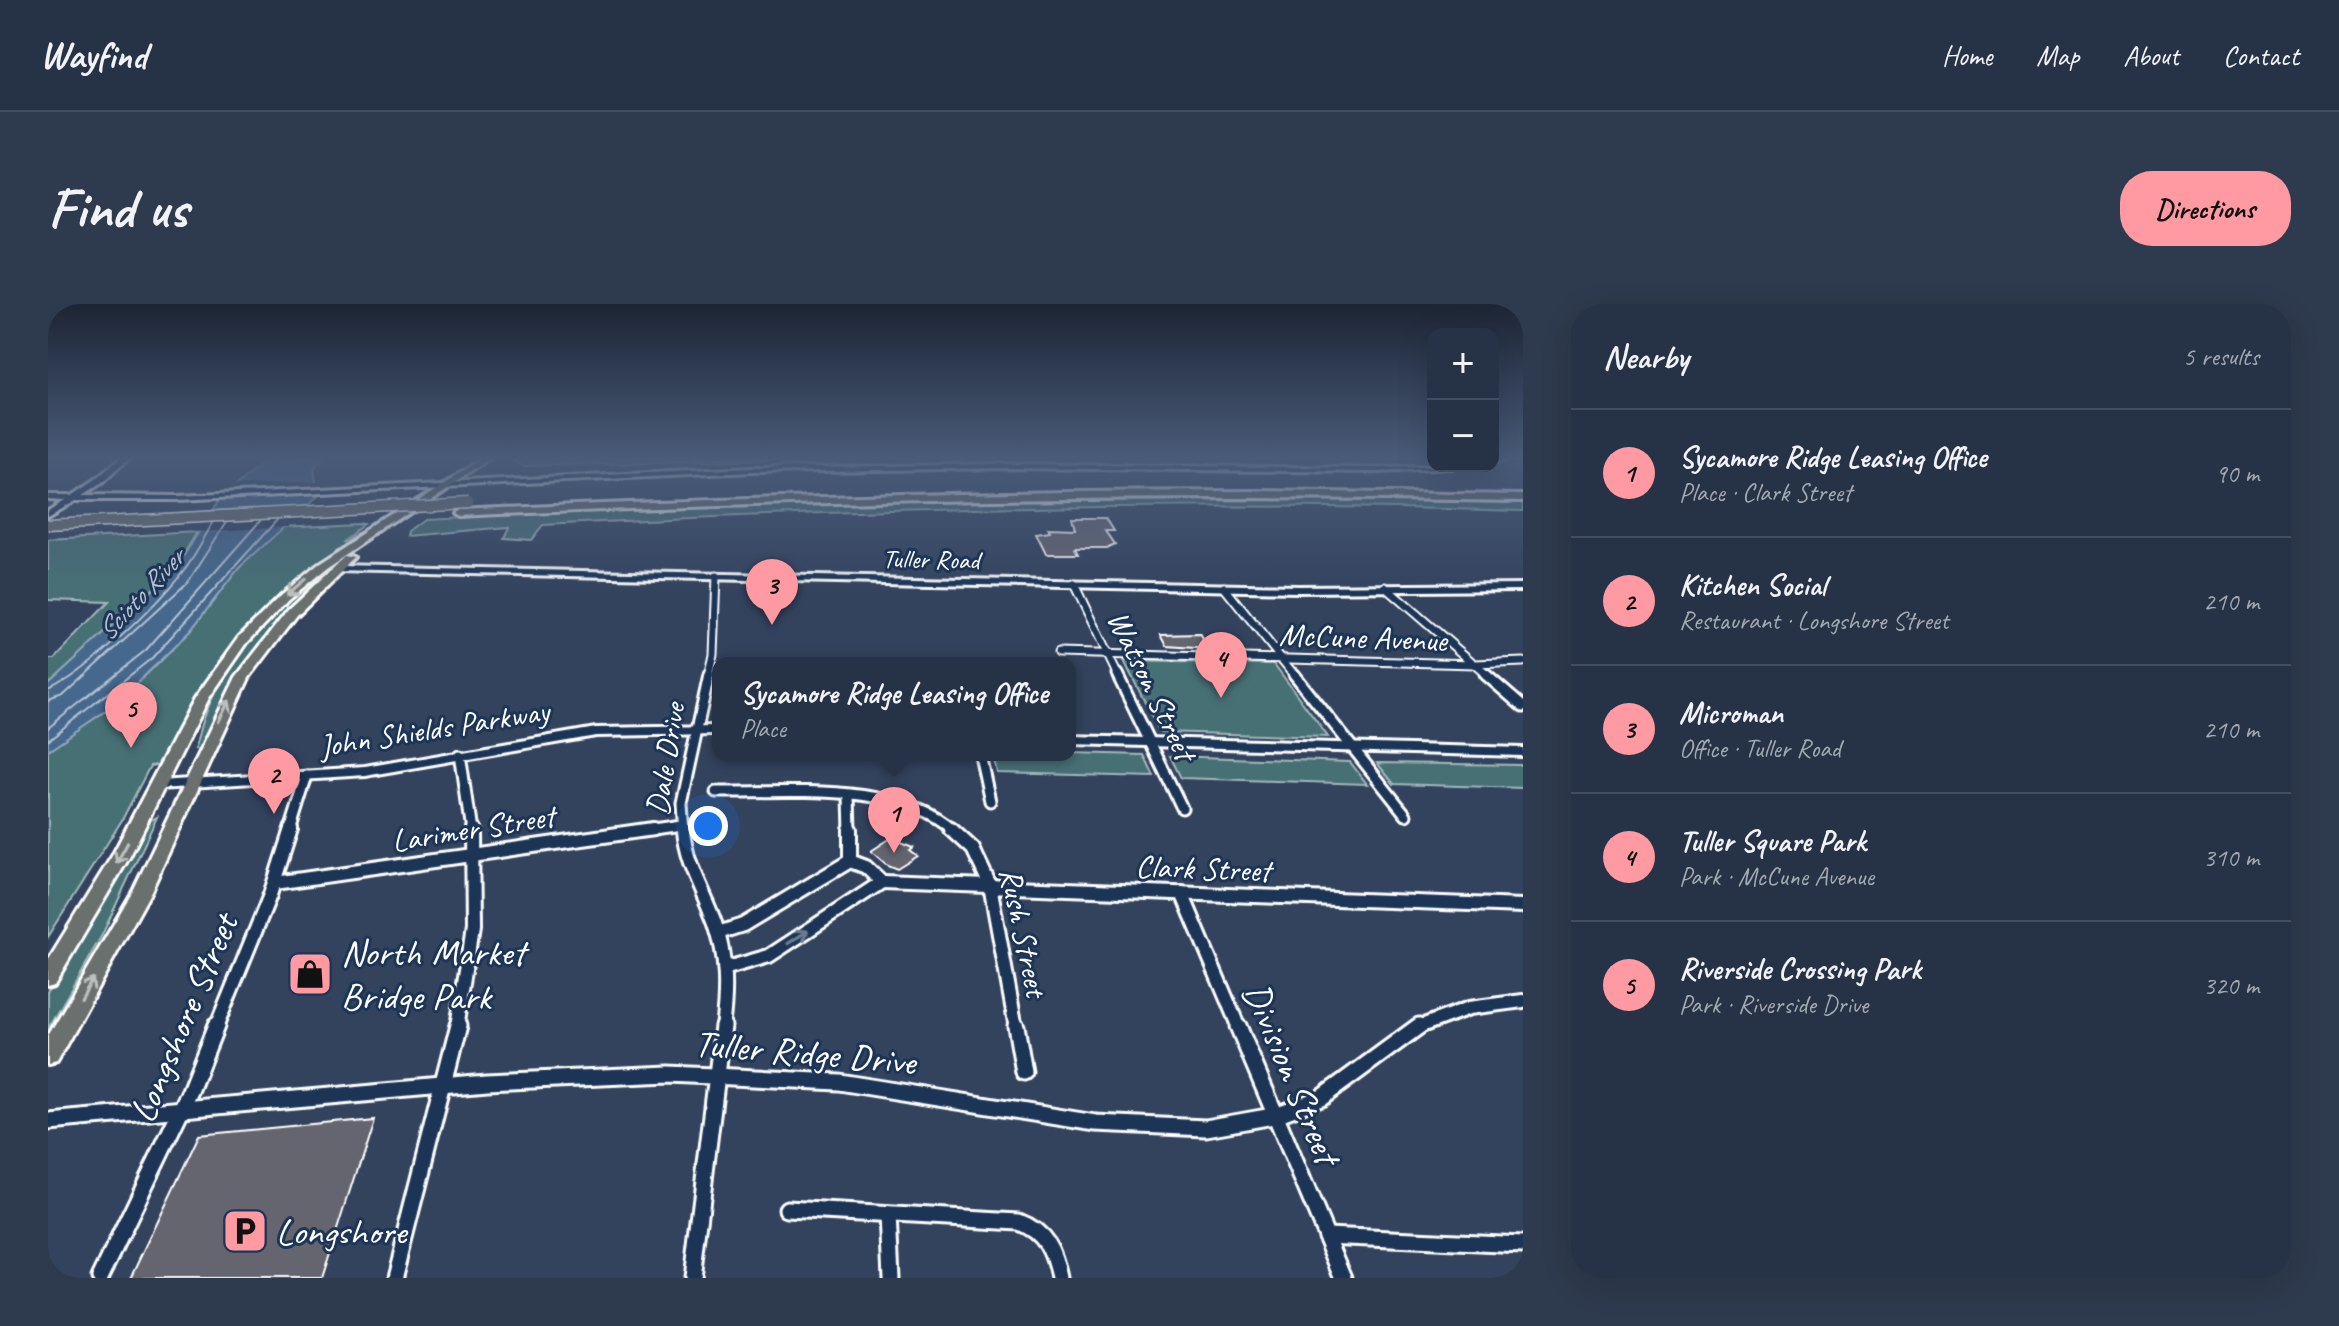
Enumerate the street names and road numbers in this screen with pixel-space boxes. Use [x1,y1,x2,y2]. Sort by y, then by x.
street label: Tuller Road [882,542,983,577]
street label: Watson Street [1098,604,1207,771]
street label: McCune Avenue [1279,614,1450,661]
street label: John Shields Parkway [314,690,555,767]
street label: Dale Drive [636,697,695,818]
street label: Larimer Street [389,795,562,862]
street label: Clark Street [1135,846,1275,891]
street label: Rush Street [990,864,1058,1003]
street label: Longshore Street [119,904,250,1129]
street label: Division Street [1232,976,1353,1176]
street label: Tuller Ridge Drive [693,1019,920,1086]

